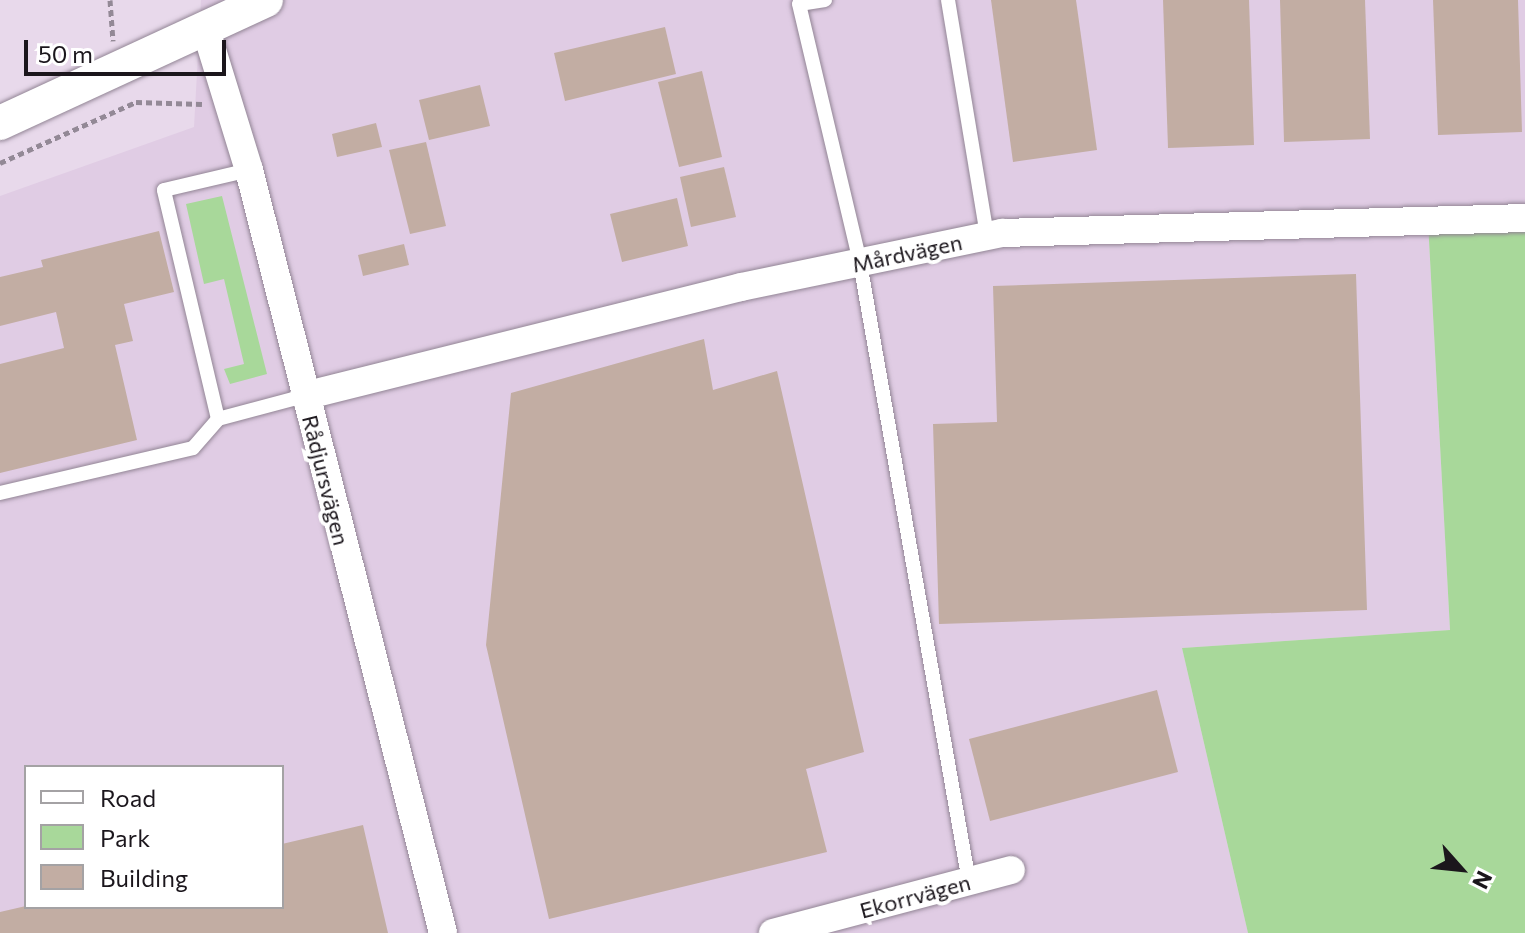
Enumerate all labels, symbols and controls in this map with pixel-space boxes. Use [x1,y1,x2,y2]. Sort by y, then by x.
scale bar [28,24,230,74]
text: 50 m [38,39,93,68]
street label: Mårdvägen [850,228,964,278]
street label: Rådjursvägen [297,412,355,548]
legend [24,765,284,909]
text: Road [100,783,156,812]
text: Park [100,823,150,852]
north arrow [1421,829,1501,909]
text: Building [100,863,188,892]
text: N [1467,867,1499,894]
street label: Ekorrvägen [857,869,973,923]

